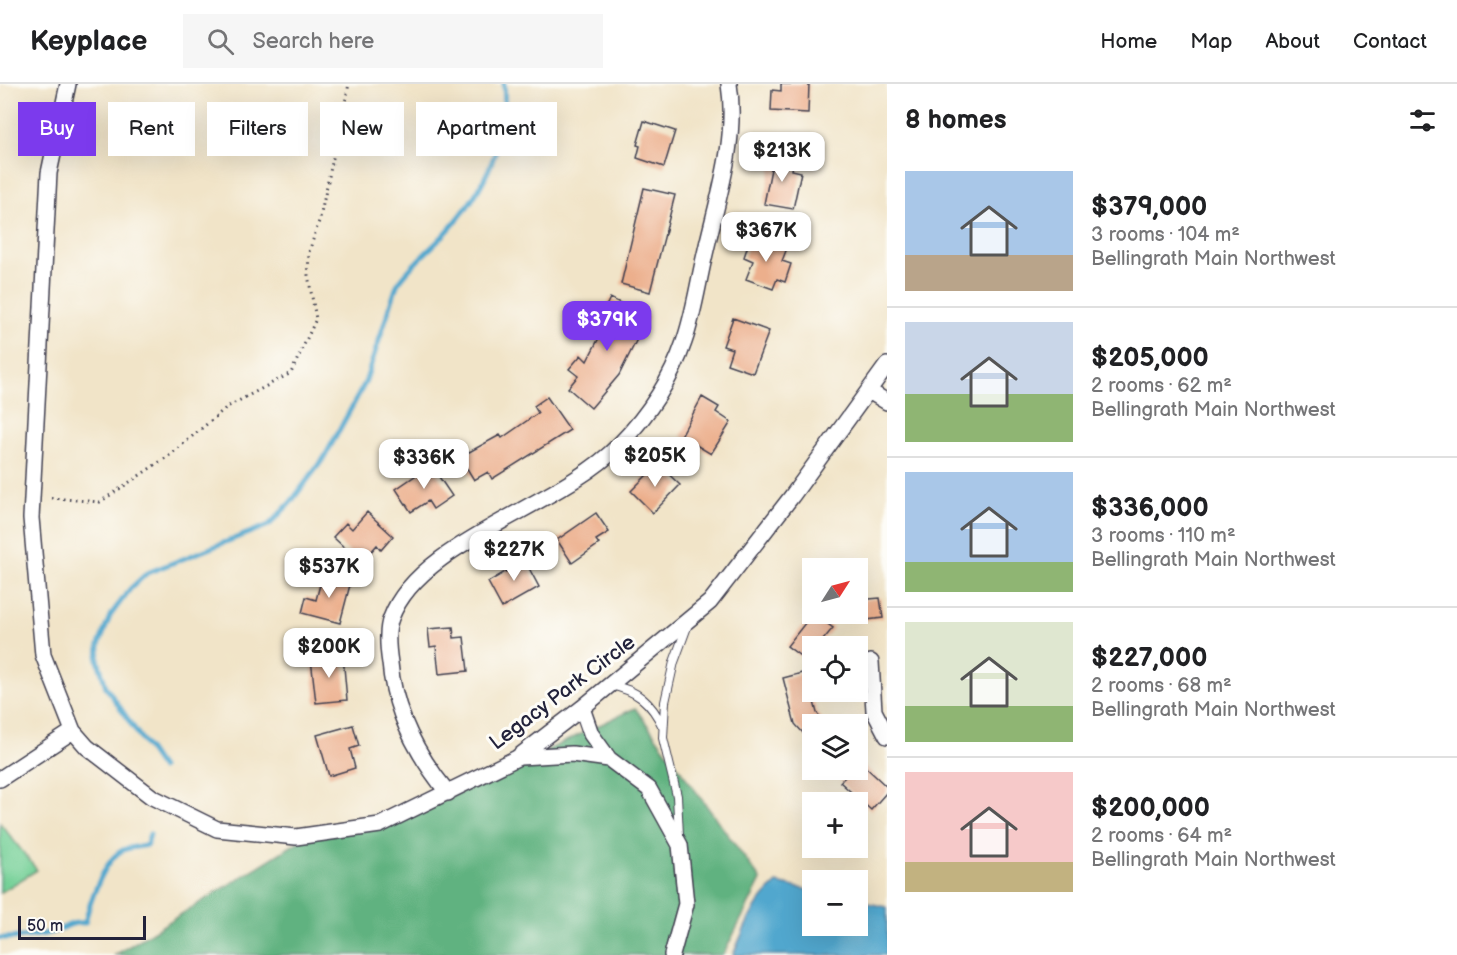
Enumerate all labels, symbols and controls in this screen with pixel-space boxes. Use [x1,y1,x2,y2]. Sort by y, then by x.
search box [183,14,603,68]
text: Keyplace [30,25,147,58]
icon: search [204,25,237,58]
text: Search here [252,28,374,55]
text: Home [1100,29,1157,54]
text: Map [1190,29,1232,54]
text: About [1265,29,1320,54]
text: Contact [1353,29,1427,54]
chip: Buy [18,102,96,156]
chip: Rent [108,102,195,156]
chip: Filters [207,102,308,156]
chip: New [320,102,404,156]
chip: Apartment [416,102,557,156]
icon: filters [1406,104,1439,137]
text: 8 homes [905,105,1007,136]
pin: $213K [740,132,824,183]
text: $213K [753,139,811,163]
text: $379,000 [1091,192,1207,223]
icon: home [953,195,1025,267]
pin: $367K [724,212,808,263]
text: $367K [735,219,797,243]
text: 3 rooms · 104 m² [1091,223,1240,247]
text: Bellingrath Main Northwest [1091,247,1336,271]
pin: $379K [565,301,649,352]
text: $379K [576,308,638,332]
text: $205,000 [1091,343,1209,374]
icon: home [953,346,1025,418]
text: 2 rooms · 62 m² [1091,374,1232,398]
text: Bellingrath Main Northwest [1091,398,1336,422]
pin: $205K [613,437,697,488]
pin: $336K [382,439,466,490]
text: $205K [624,444,686,468]
text: $336K [393,446,455,470]
text: $336,000 [1091,493,1209,524]
icon: home [953,496,1025,568]
text: 3 rooms · 110 m² [1091,524,1236,548]
pin: $227K [472,531,556,582]
text: $227K [483,538,545,562]
pin: $537K [287,548,371,599]
text: Bellingrath Main Northwest [1091,548,1336,572]
text: $537K [298,555,360,579]
north arrow [802,558,868,624]
map controls [802,558,868,936]
pin: $200K [287,628,371,679]
street label: Legacy Park Circle [485,630,640,755]
text: $200K [297,635,361,659]
button: locate [802,636,868,702]
text: $227,000 [1091,643,1207,674]
icon: home [953,646,1025,718]
text: 2 rooms · 68 m² [1091,674,1232,698]
text: Bellingrath Main Northwest [1091,698,1336,722]
button: layers [802,714,868,780]
button: + [802,792,868,858]
text: $200,000 [1091,793,1210,824]
icon: home [953,796,1025,868]
text: 2 rooms · 64 m² [1091,824,1232,848]
text: Bellingrath Main Northwest [1091,848,1336,872]
button: − [802,870,868,936]
scale bar [18,913,146,940]
text: 50 m [27,917,63,936]

